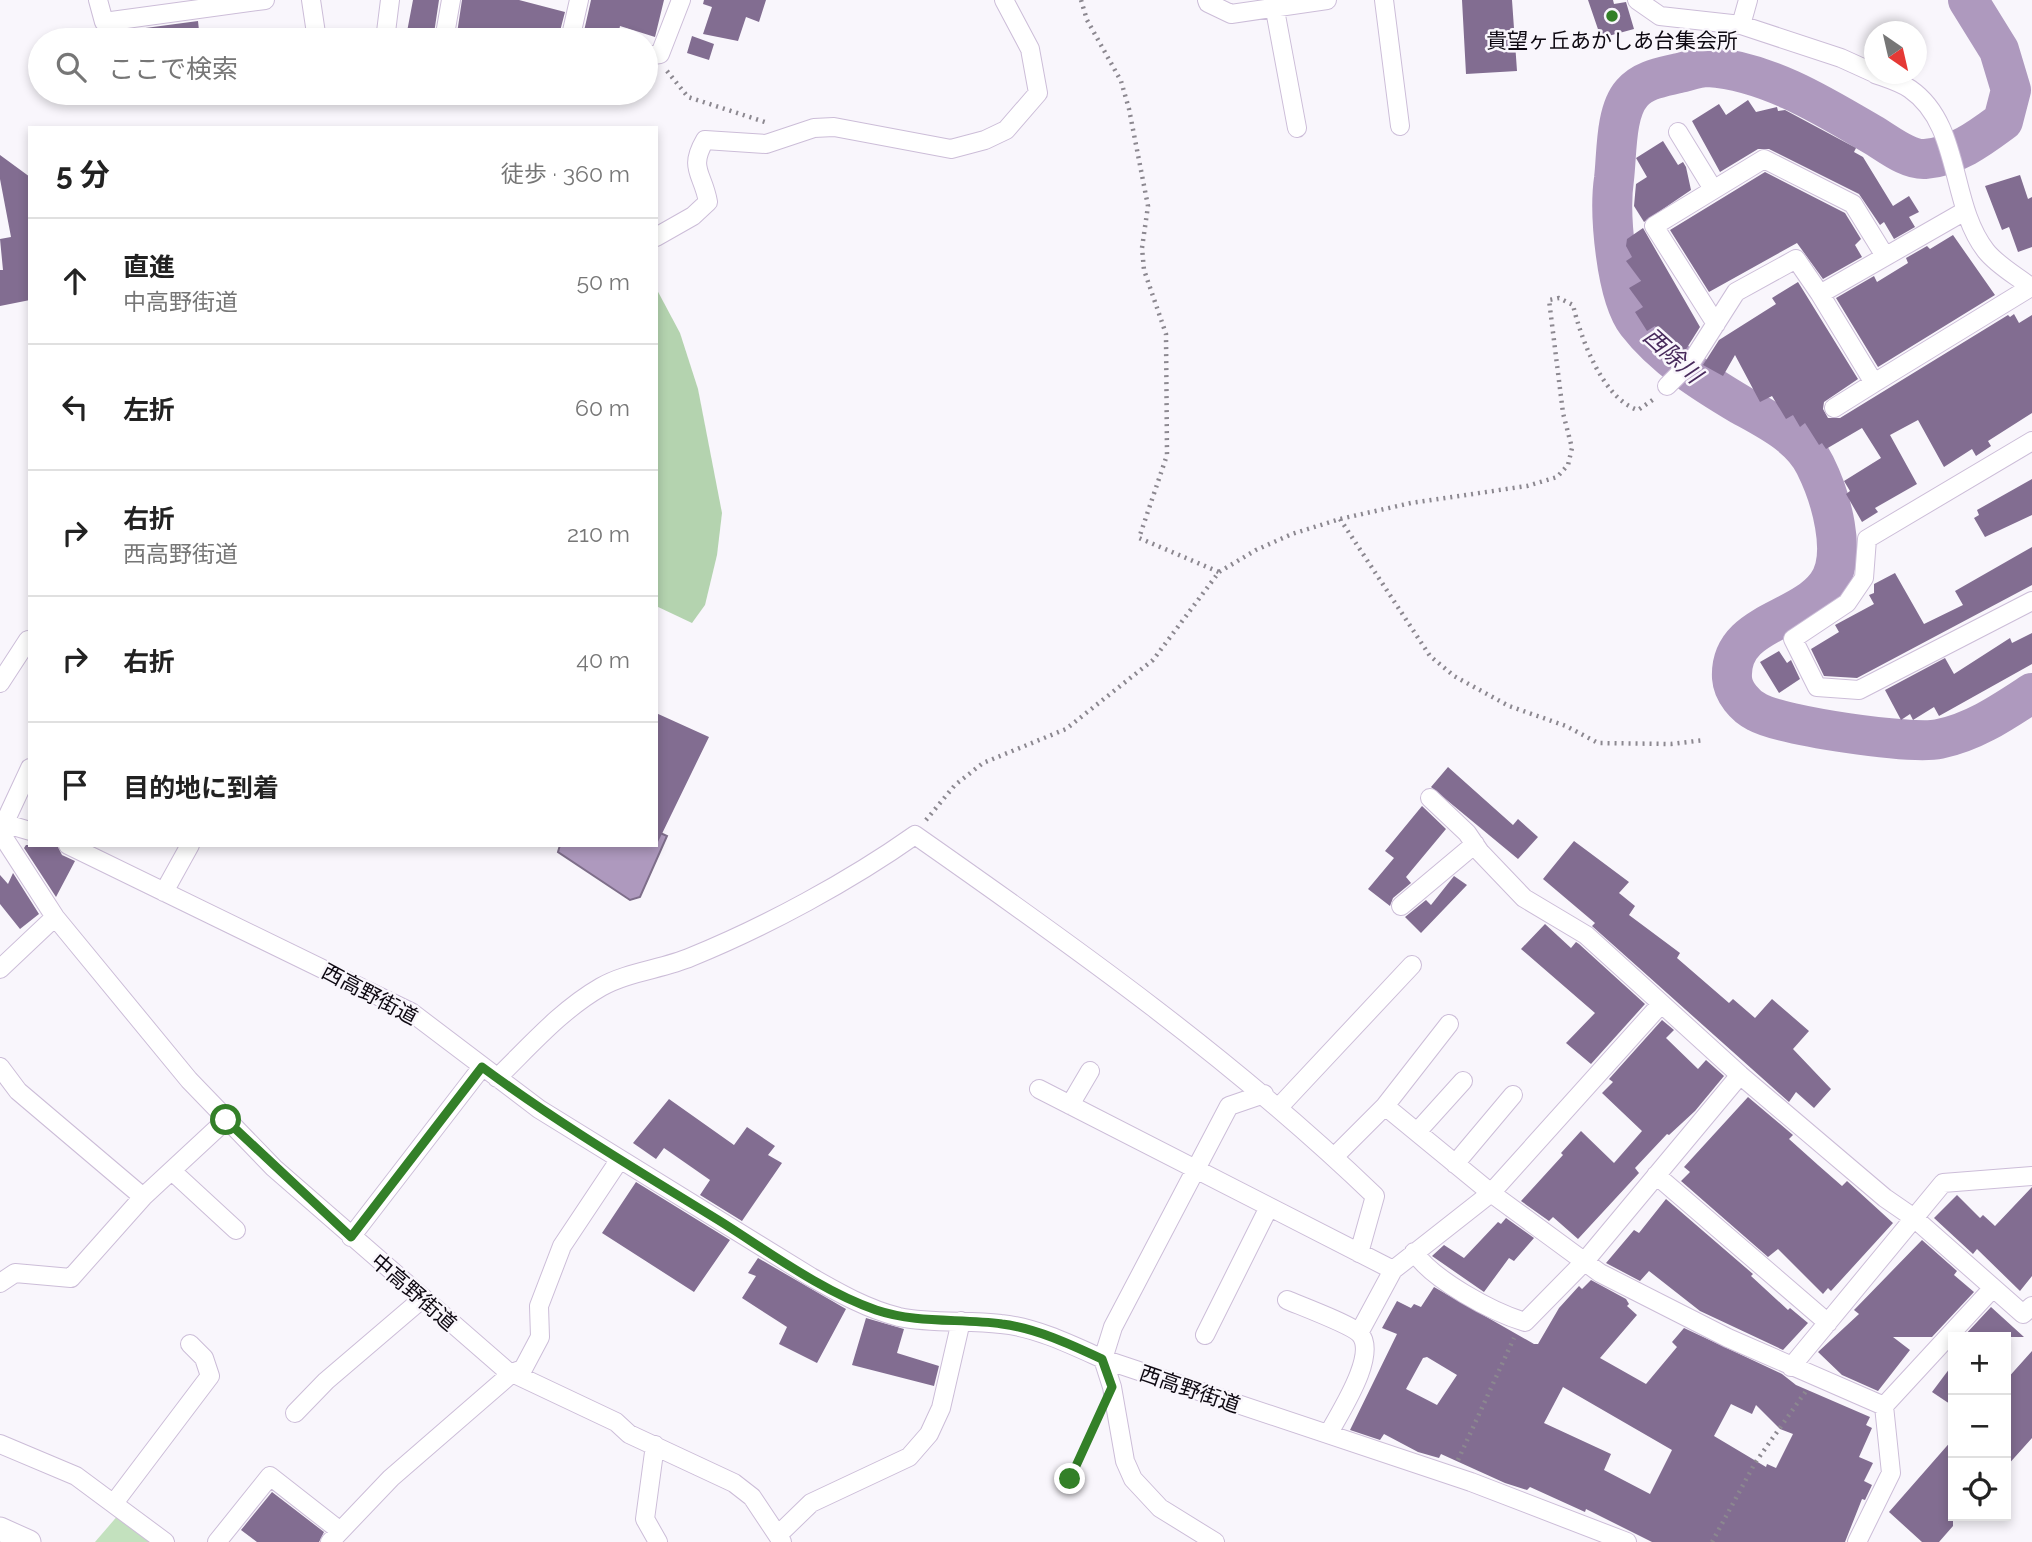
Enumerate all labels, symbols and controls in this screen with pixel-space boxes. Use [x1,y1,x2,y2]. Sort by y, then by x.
marker: 貴望ヶ丘あかしあ台集会所 [1604,8,1620,24]
north arrow [1864,21,1927,84]
search box [28,28,658,105]
place label: 貴望ヶ丘あかしあ台集会所 [1486,28,1738,53]
icon: search [52,48,90,86]
text: ここで検索 [108,54,238,84]
text: 5 分 [56,157,110,192]
text: 徒歩 · 360 m [501,160,630,187]
text: 直進 [123,252,175,282]
icon: ahead [56,262,94,300]
text: 50 m [576,268,630,295]
text: 中高野街道 [123,288,238,315]
water label: 西除川 [1638,322,1710,390]
icon: left [56,388,94,426]
text: 60 m [575,394,630,421]
text: 左折 [123,395,175,425]
text: 右折 [123,504,175,534]
icon: right [56,514,94,552]
text: 210 m [567,520,630,547]
text: 西高野街道 [123,540,238,567]
icon: right [56,640,94,678]
text: 40 m [576,646,630,673]
text: 右折 [123,647,175,677]
icon: arrive [56,766,94,804]
text: 目的地に到着 [123,773,279,803]
street label: 西高野街道 [318,958,422,1030]
route start [210,1104,241,1135]
street label: 中高野街道 [366,1248,462,1336]
map controls [1948,1332,2011,1521]
button: + [1948,1332,2011,1395]
street label: 西高野街道 [1136,1360,1244,1418]
button: − [1948,1395,2011,1458]
button: locate [1948,1458,2011,1521]
route end [1054,1463,1085,1494]

